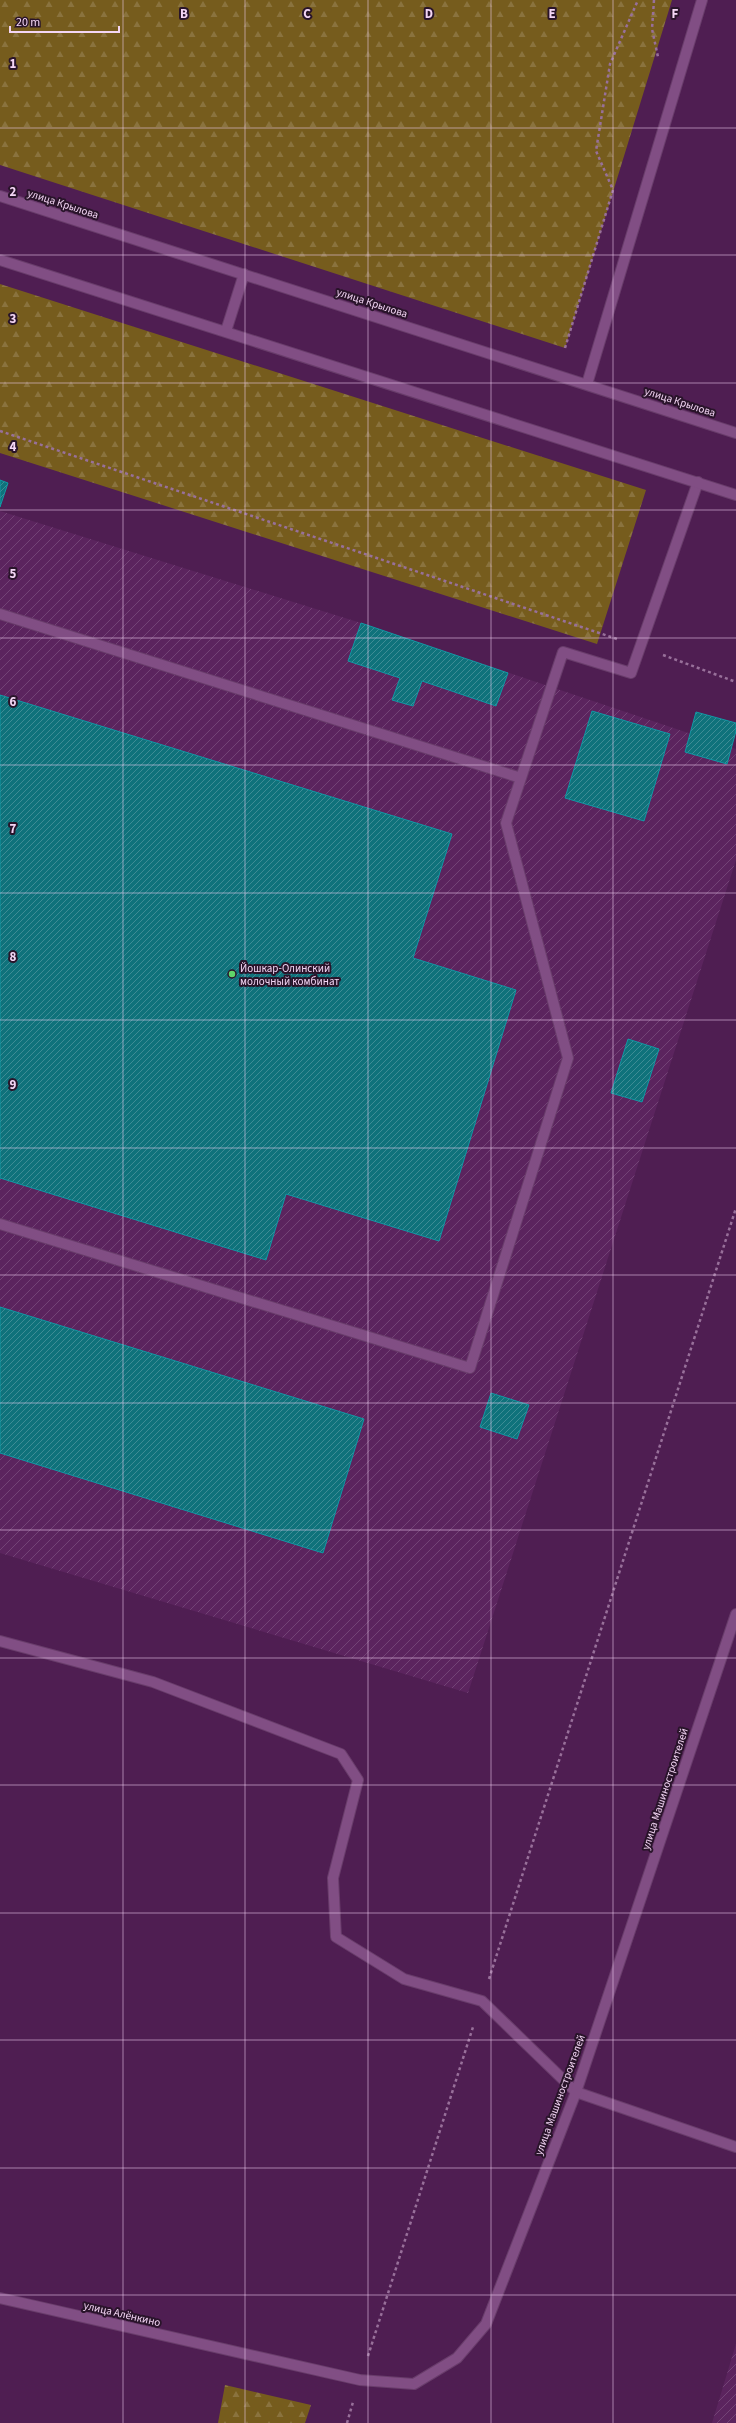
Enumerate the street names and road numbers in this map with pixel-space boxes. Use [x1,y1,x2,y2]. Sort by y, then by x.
street label: улица Крылова [26,185,100,223]
street label: улица Крылова [335,284,409,322]
street label: улица Крылова [643,383,717,421]
street label: улица Машиностроителей [638,1726,692,1852]
street label: улица Машиностроителей [531,2033,589,2157]
street label: улица Алёнкино [82,2298,162,2330]

